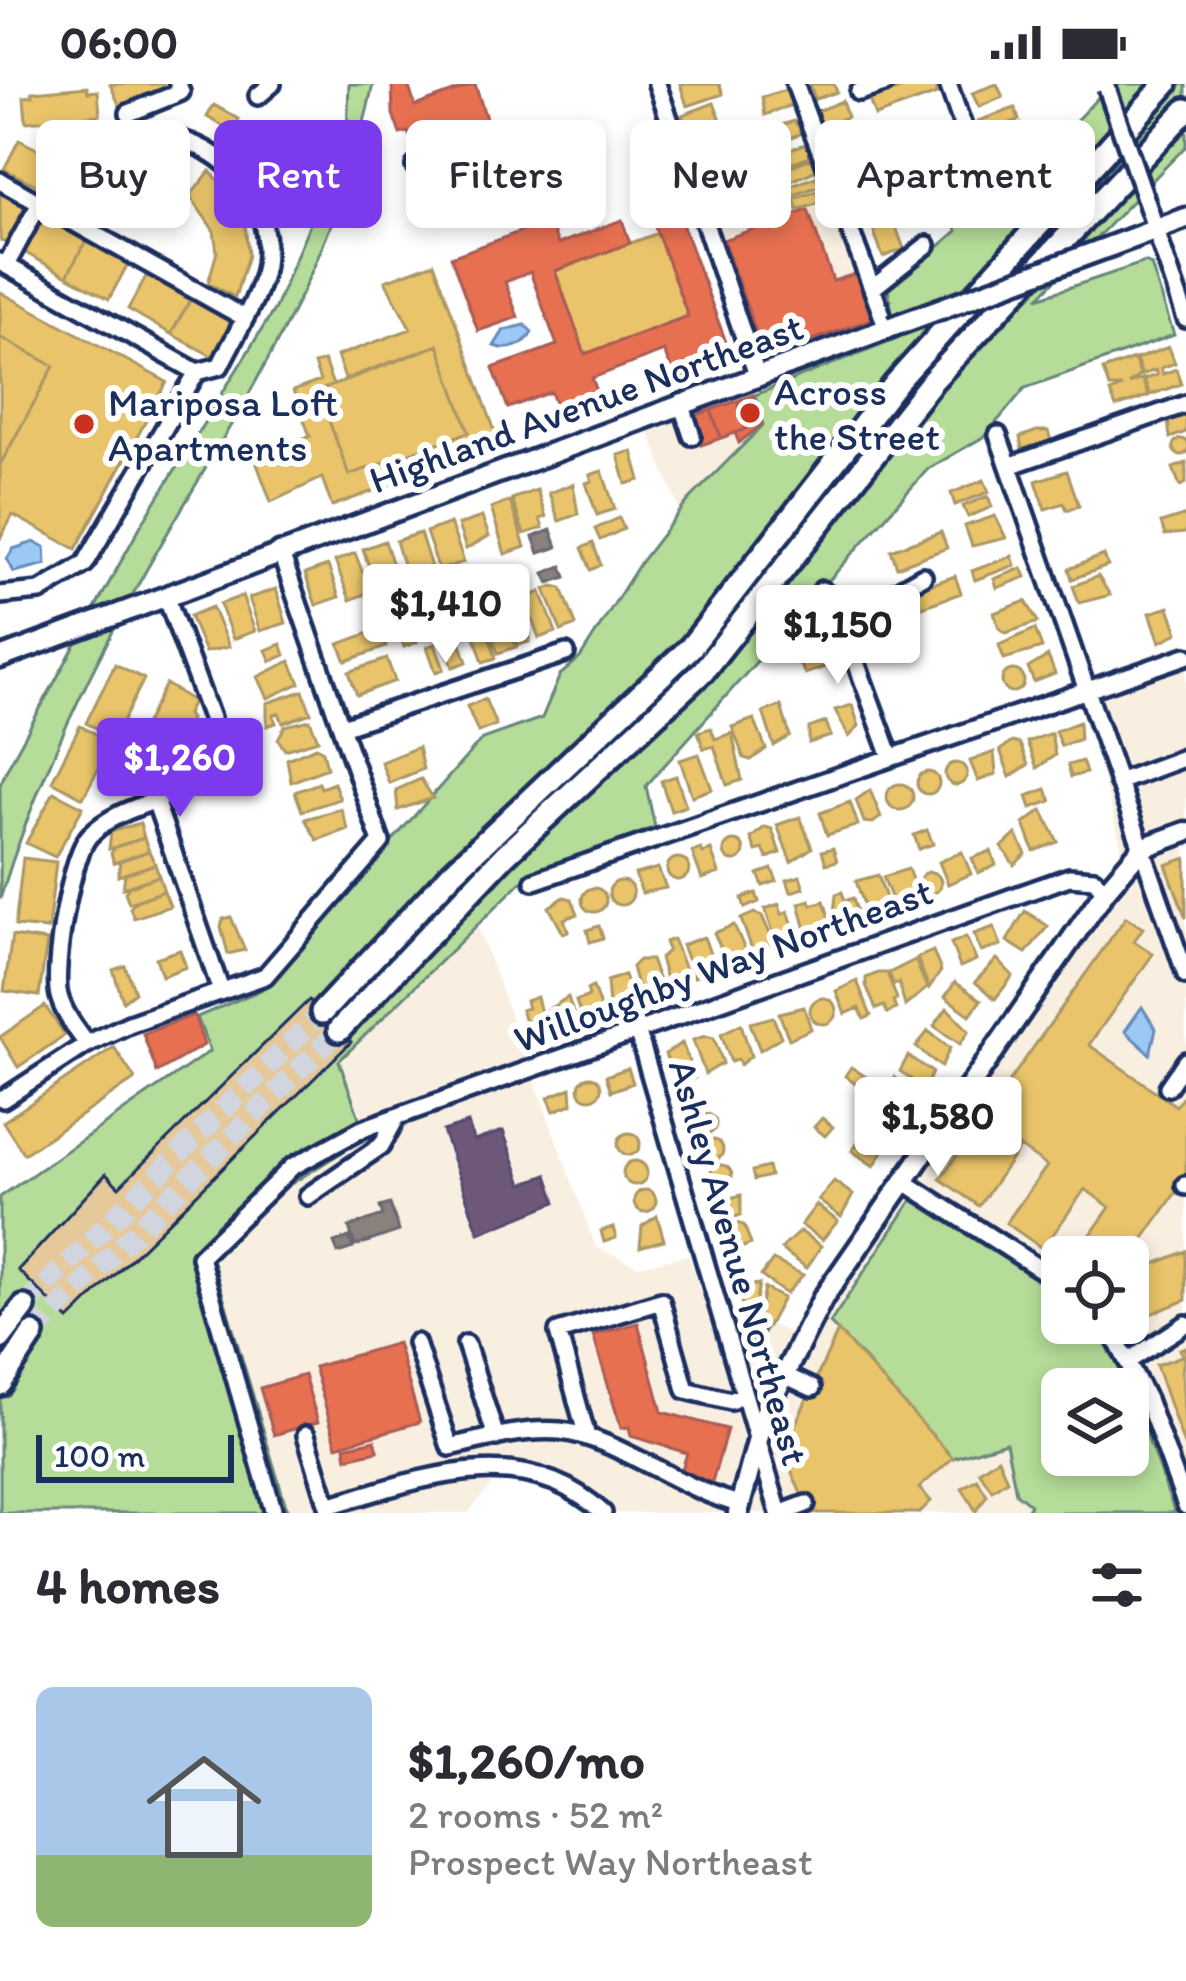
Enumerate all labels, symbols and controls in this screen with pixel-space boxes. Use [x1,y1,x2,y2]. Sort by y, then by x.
text: 06:00 [60,15,178,69]
chip: Buy [36,120,190,228]
chip: Rent [214,120,382,228]
chip: Filters [406,120,606,228]
chip: New [630,120,791,228]
chip: Apartment [815,120,1095,228]
street label: Highland Avenue Northeast [363,303,809,503]
place label: Across the Street [774,368,940,460]
place label: Mariposa Loft Apartments [108,379,338,471]
marker: Across the Street [737,400,763,426]
marker: Mariposa Loft Apartments [71,411,97,437]
pin: $1,410 [348,564,544,666]
text: $1,410 [390,579,502,626]
pin: $1,150 [740,585,936,687]
text: $1,150 [783,600,893,647]
pin: $1,260 [82,718,278,820]
text: $1,260 [124,733,236,780]
street label: Willoughby Way Northeast [507,867,939,1063]
street label: Ashley Avenue Northeast [659,1054,819,1470]
pin: $1,580 [840,1077,1036,1179]
text: $1,580 [882,1092,994,1139]
map controls [1041,1236,1149,1476]
button: locate [1041,1236,1149,1344]
button: layers [1041,1368,1149,1476]
scale bar [36,1429,234,1482]
text: 100 m [54,1436,145,1475]
icon: filters [1084,1552,1150,1618]
text: 4 homes [36,1555,220,1616]
text: $1,260/mo [408,1730,645,1791]
icon: home [132,1735,276,1879]
text: 2 rooms · 52 m² [408,1791,663,1838]
text: Prospect Way Northeast [408,1838,813,1885]

